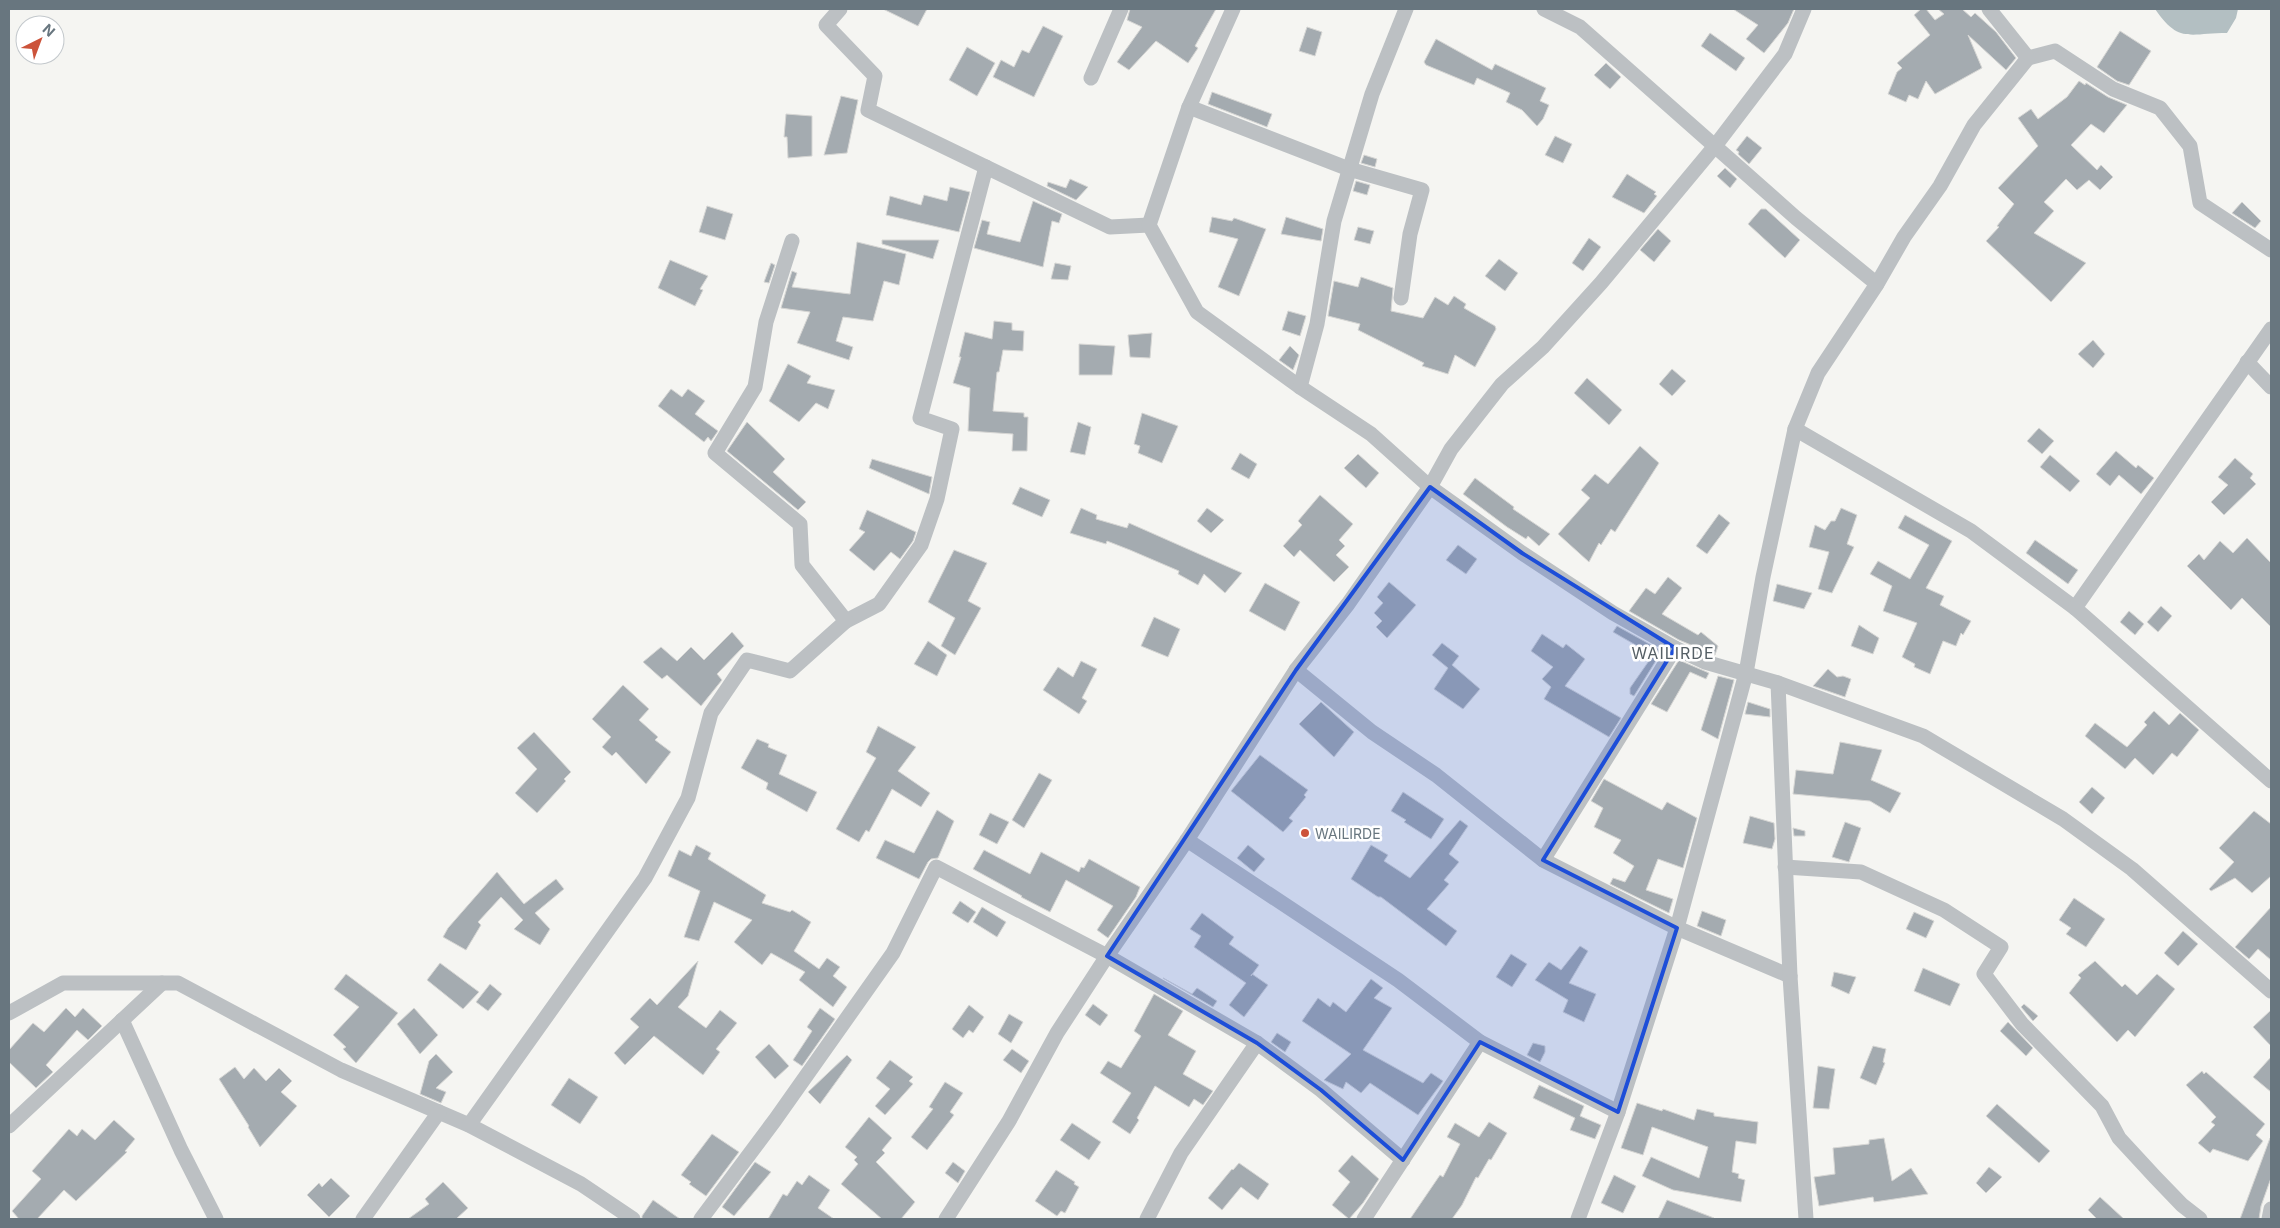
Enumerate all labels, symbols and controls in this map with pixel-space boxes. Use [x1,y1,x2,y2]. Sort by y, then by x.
north arrow [15,15,65,65]
text: N [39,20,59,40]
district label: WAILIRDE [1632,643,1715,663]
place label: WAILIRDE [1315,825,1381,842]
marker: WAILIRDE [1299,827,1311,839]

